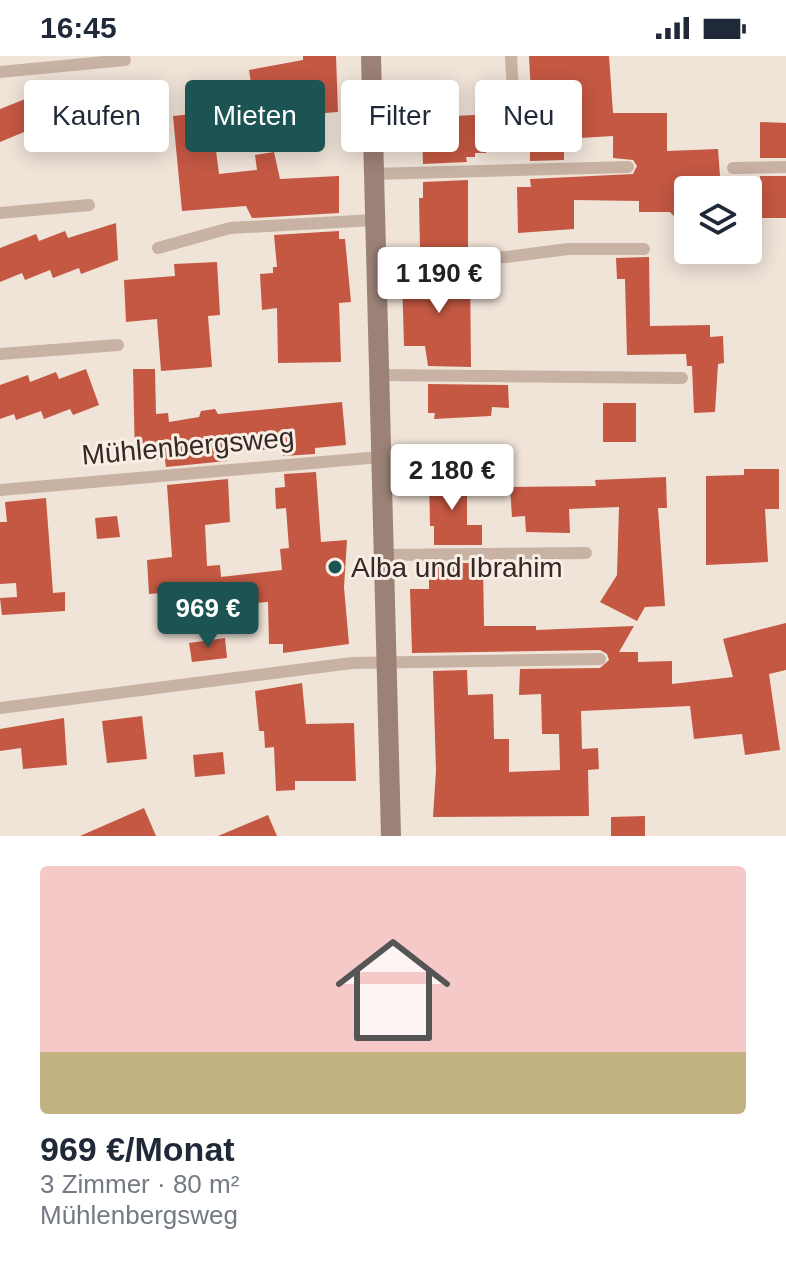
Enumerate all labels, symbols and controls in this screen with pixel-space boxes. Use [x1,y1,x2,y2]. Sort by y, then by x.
text: 16:45 [40,11,117,44]
chip: Kaufen [24,80,169,152]
chip: Mieten [185,80,325,152]
chip: Filter [341,80,459,152]
chip: Neu [475,80,582,152]
map controls [674,176,762,264]
button: layers [674,176,762,264]
pin: 1 190 € [365,247,513,315]
text: 1 190 € [396,258,482,288]
street label: Mühlenbergsweg [80,421,296,471]
pin: 2 180 € [378,444,526,512]
text: 2 180 € [409,455,495,485]
place label: Alba und Ibrahim [351,552,563,583]
marker: Alba und Ibrahim [326,558,344,576]
pin: 969 € [152,582,264,650]
text: 969 € [175,593,241,623]
icon: home [321,918,465,1062]
text: 969 €/Monat [40,1130,235,1168]
text: 3 Zimmer · 80 m² [40,1169,239,1199]
text: Mühlenbergsweg [40,1200,238,1230]

